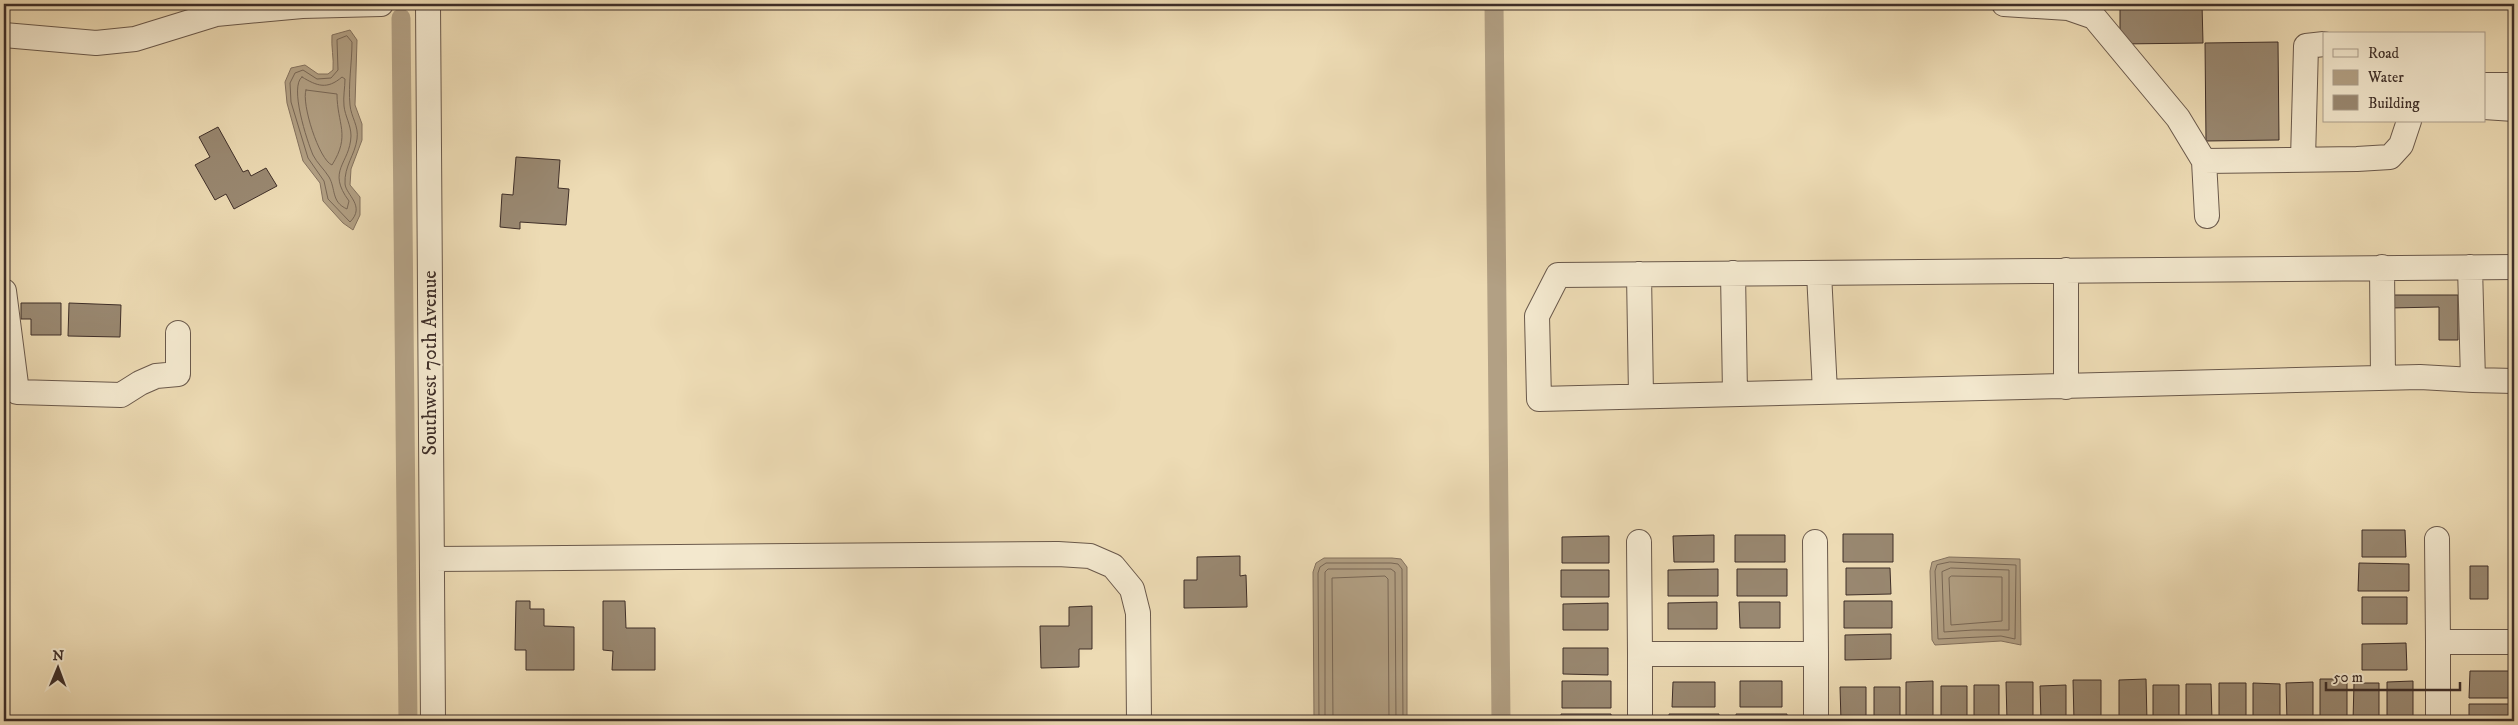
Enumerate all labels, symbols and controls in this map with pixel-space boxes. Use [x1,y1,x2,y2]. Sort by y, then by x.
legend [2323,32,2486,122]
text: Road [2368,44,2400,63]
text: Water [2367,68,2404,87]
text: Building [2368,94,2420,113]
street label: Southwest 70th Avenue [418,270,443,456]
north arrow [32,642,82,692]
text: N [52,647,65,665]
scale bar [2326,660,2459,692]
text: 50 m [2333,668,2363,687]

